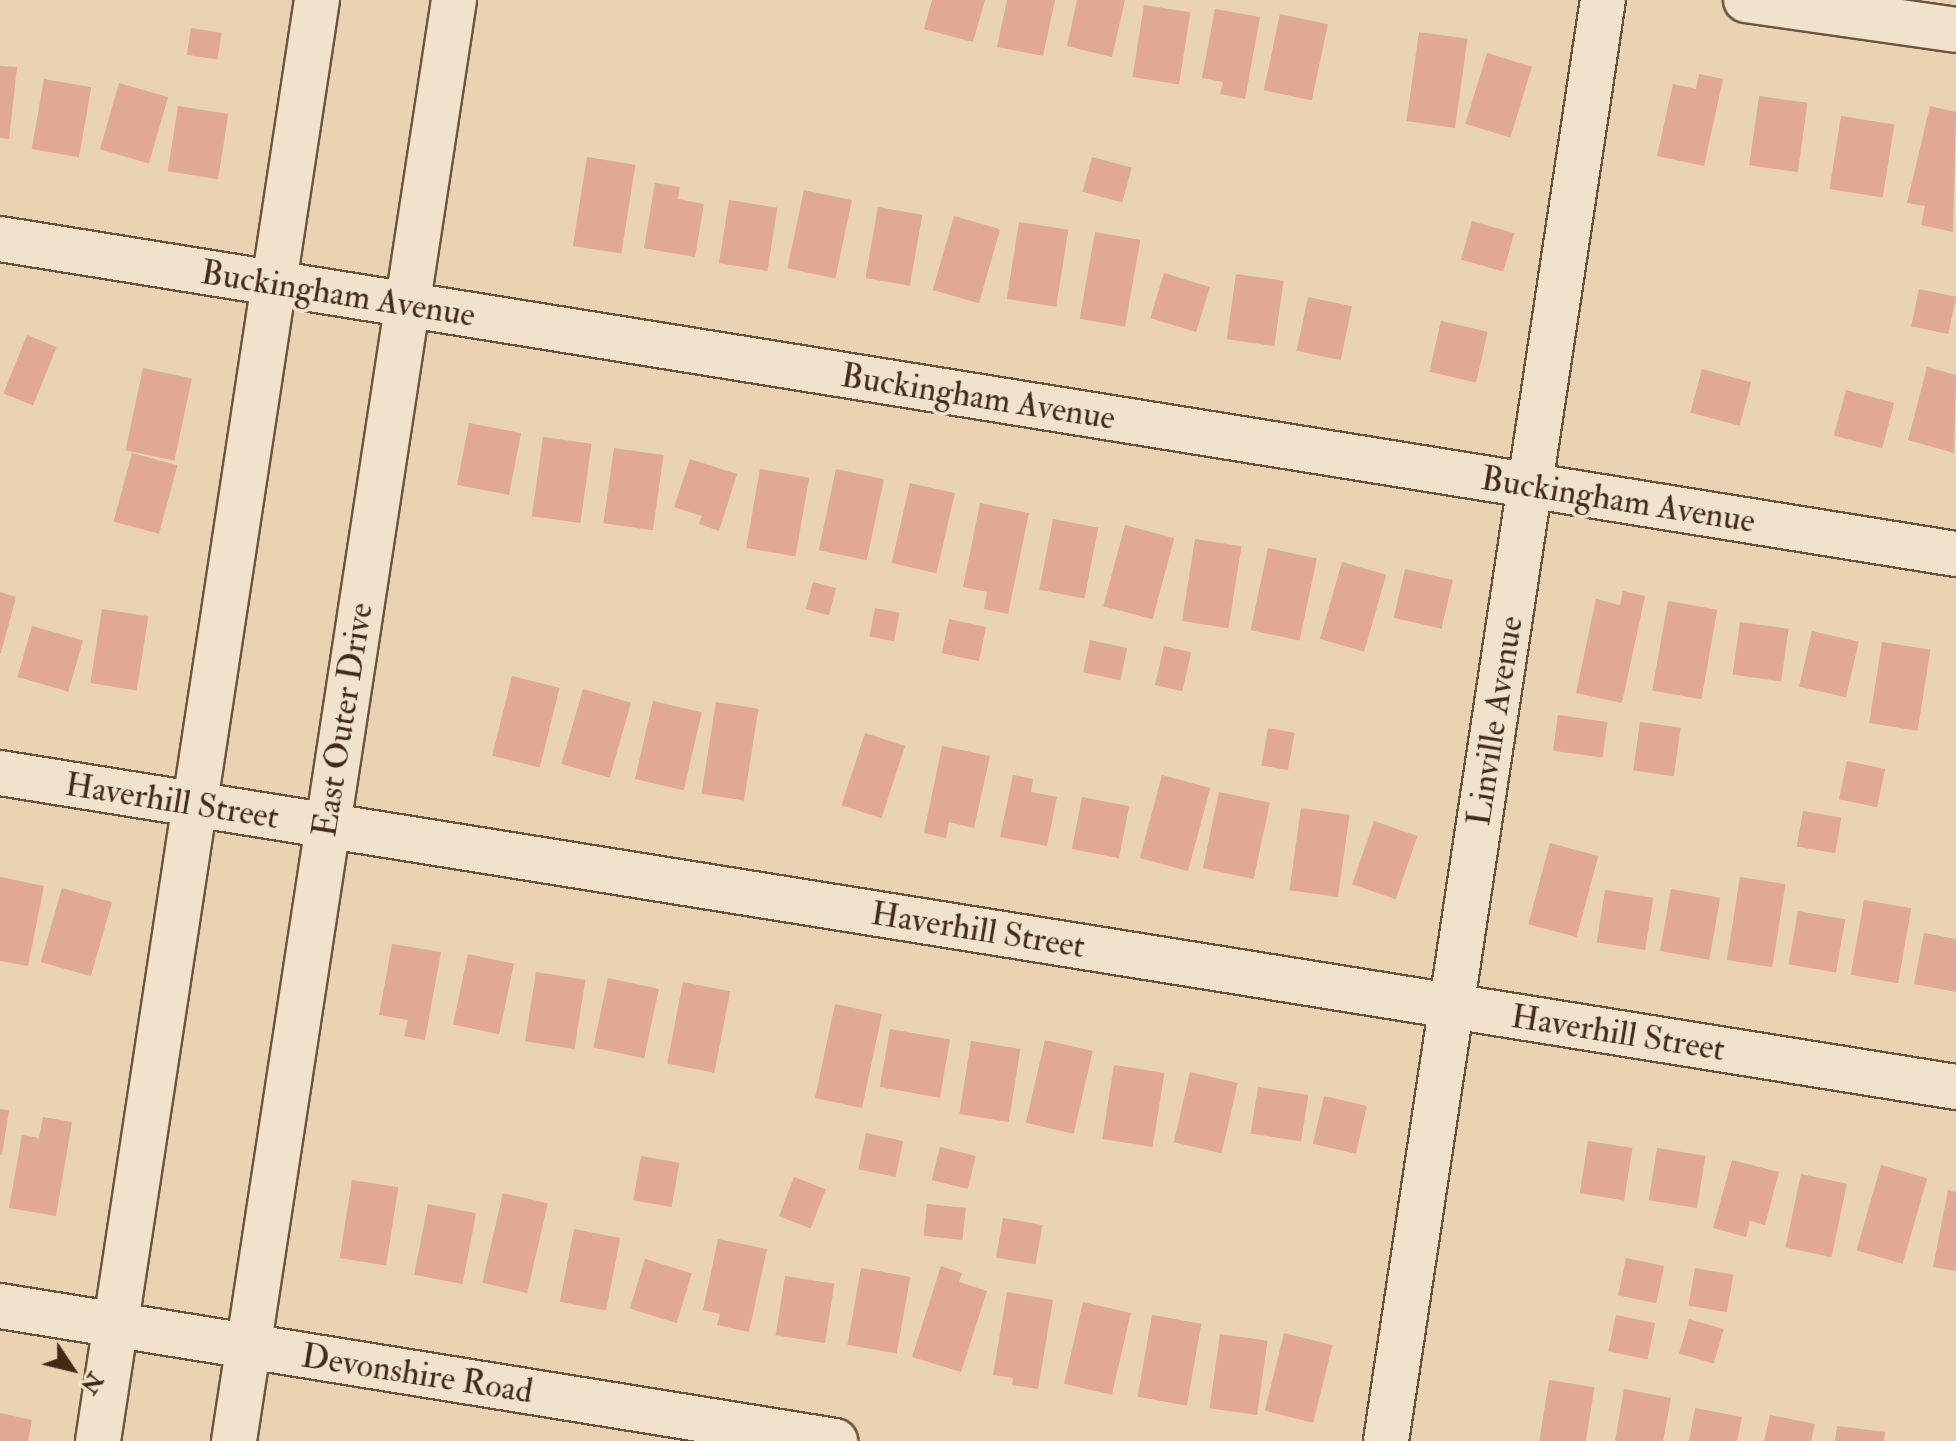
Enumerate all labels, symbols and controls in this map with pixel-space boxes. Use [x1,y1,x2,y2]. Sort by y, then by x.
street label: Buckingham Avenue [198,252,478,336]
street label: Buckingham Avenue [838,355,1118,439]
street label: Buckingham Avenue [1478,458,1758,542]
street label: East Outer Drive [304,600,382,840]
street label: Linville Avenue [1458,613,1532,829]
street label: Haverhill Street [62,764,282,838]
street label: Haverhill Street [868,893,1088,967]
street label: Haverhill Street [1508,996,1728,1070]
north arrow [32,1329,112,1409]
street label: Devonshire Road [298,1336,536,1412]
text: N [75,1367,109,1399]

